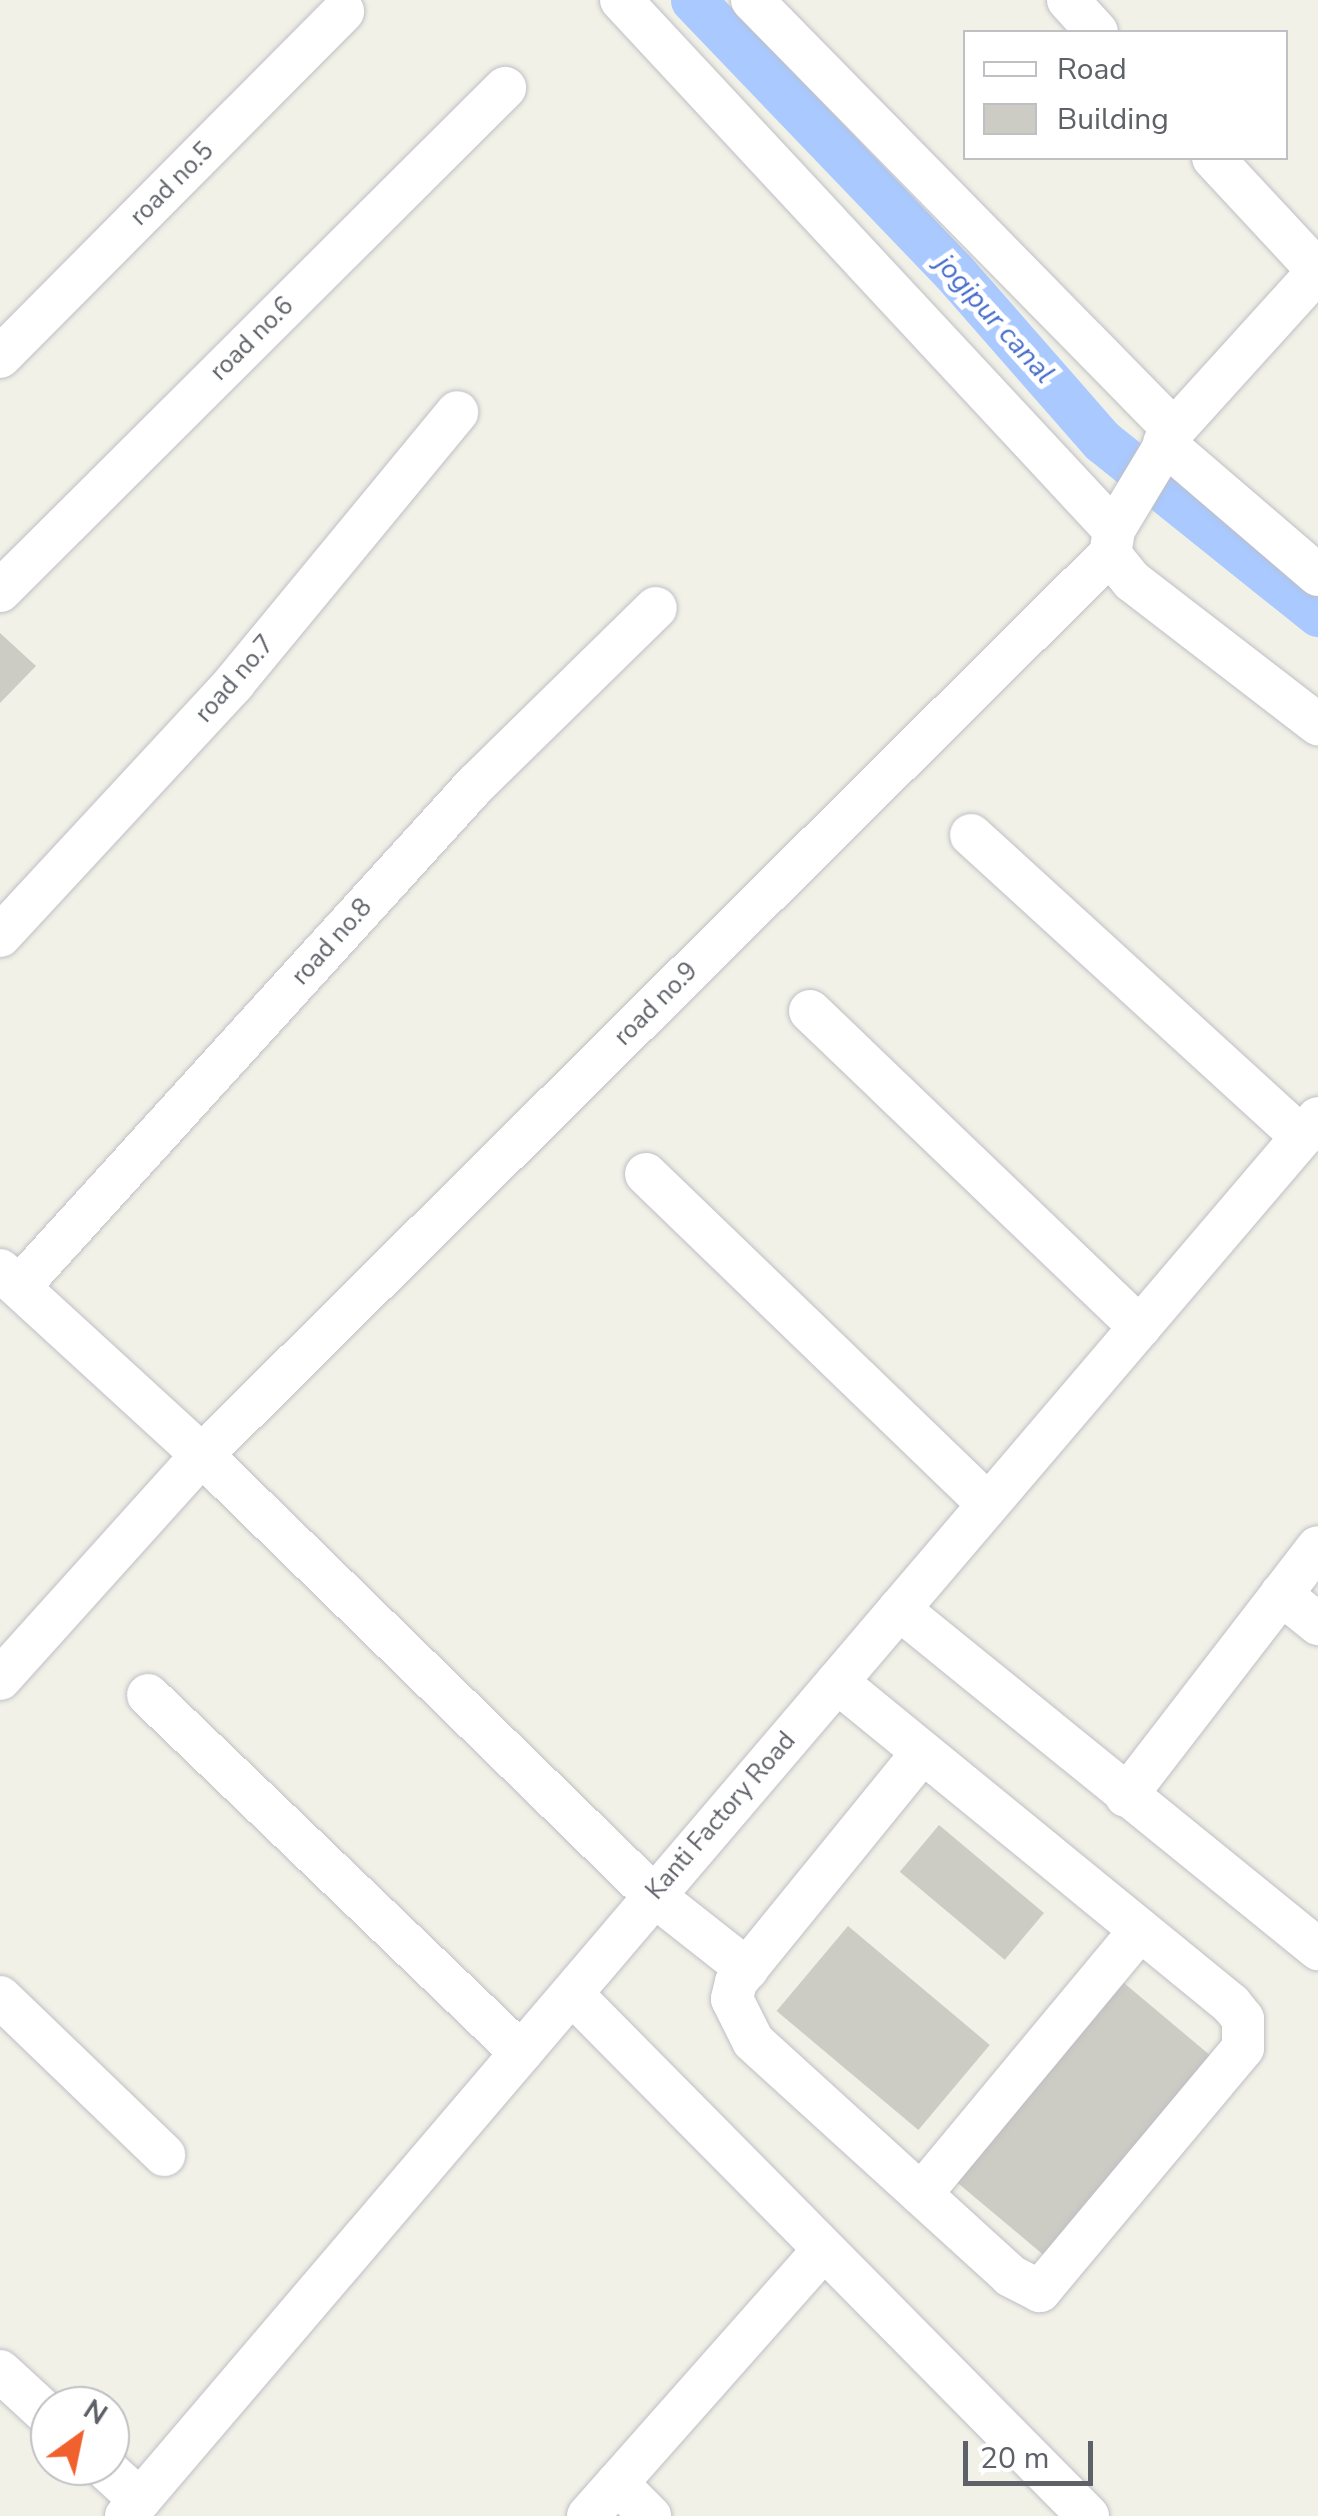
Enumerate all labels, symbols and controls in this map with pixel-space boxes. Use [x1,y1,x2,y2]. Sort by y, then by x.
legend [963,30,1288,160]
text: Road [1057,49,1127,90]
text: Building [1057,99,1169,140]
street label: road no.5 [124,136,220,232]
water label: jogipur canal [929,248,1061,390]
street label: road no.6 [204,291,300,387]
street label: road no.7 [189,629,281,729]
street label: road no.8 [286,893,378,991]
street label: road no.9 [608,956,704,1052]
street label: Kanti Factory Road [640,1726,802,1906]
north arrow [30,2386,130,2486]
text: N [76,2391,114,2434]
scale bar [968,2421,1098,2483]
text: 20 m [980,2438,1049,2479]

